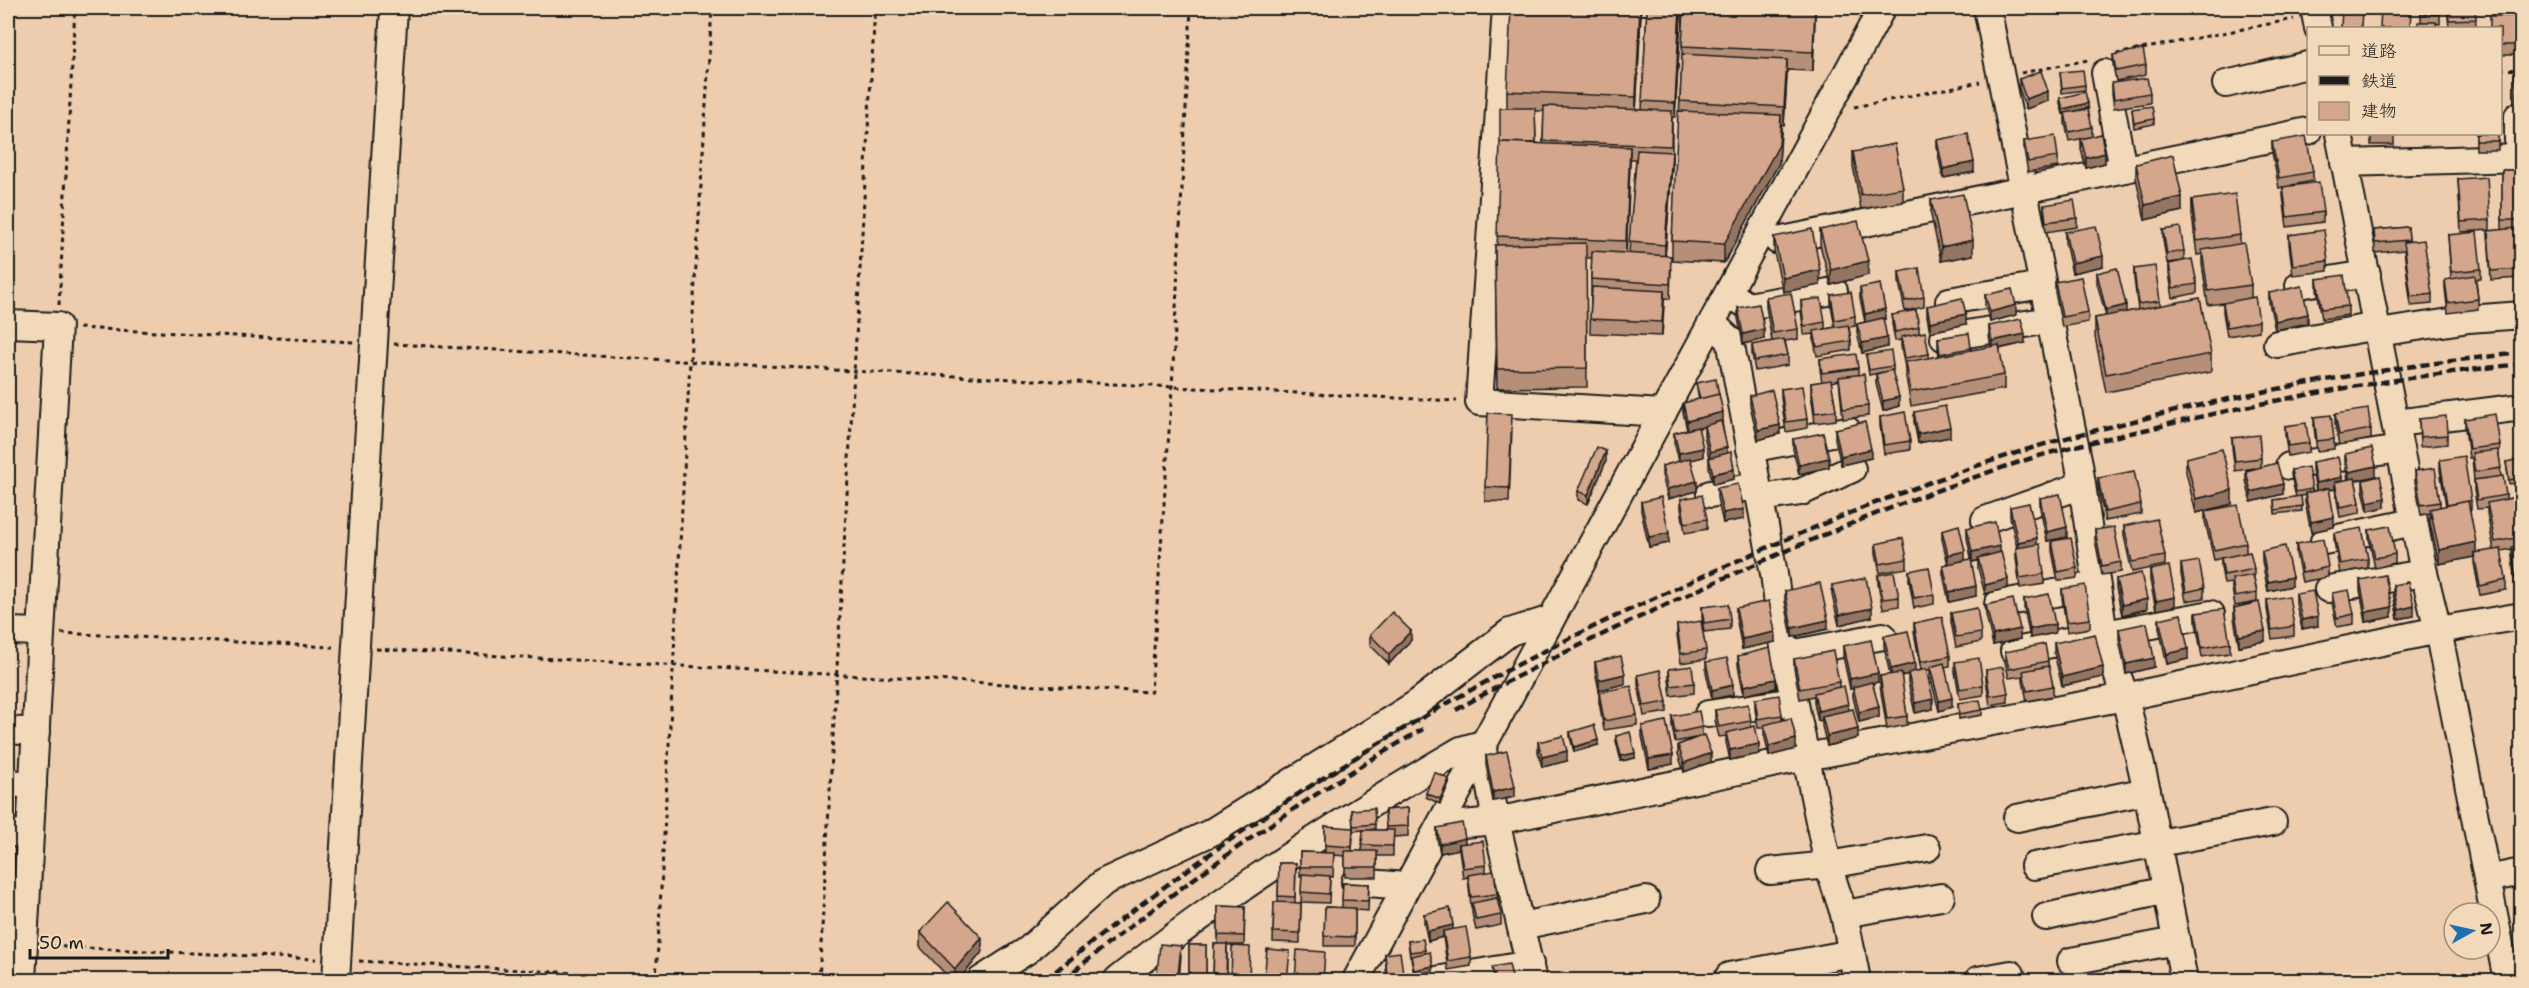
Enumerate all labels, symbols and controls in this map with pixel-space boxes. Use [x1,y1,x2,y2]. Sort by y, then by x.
legend [2307,27,2502,135]
text: 道路 [2361,39,2397,63]
text: 鉄道 [2361,69,2397,93]
text: 建物 [2361,99,2397,123]
north arrow [2442,901,2502,961]
text: N [2475,921,2498,937]
scale bar [30,922,168,960]
text: 50 m [39,931,84,955]

